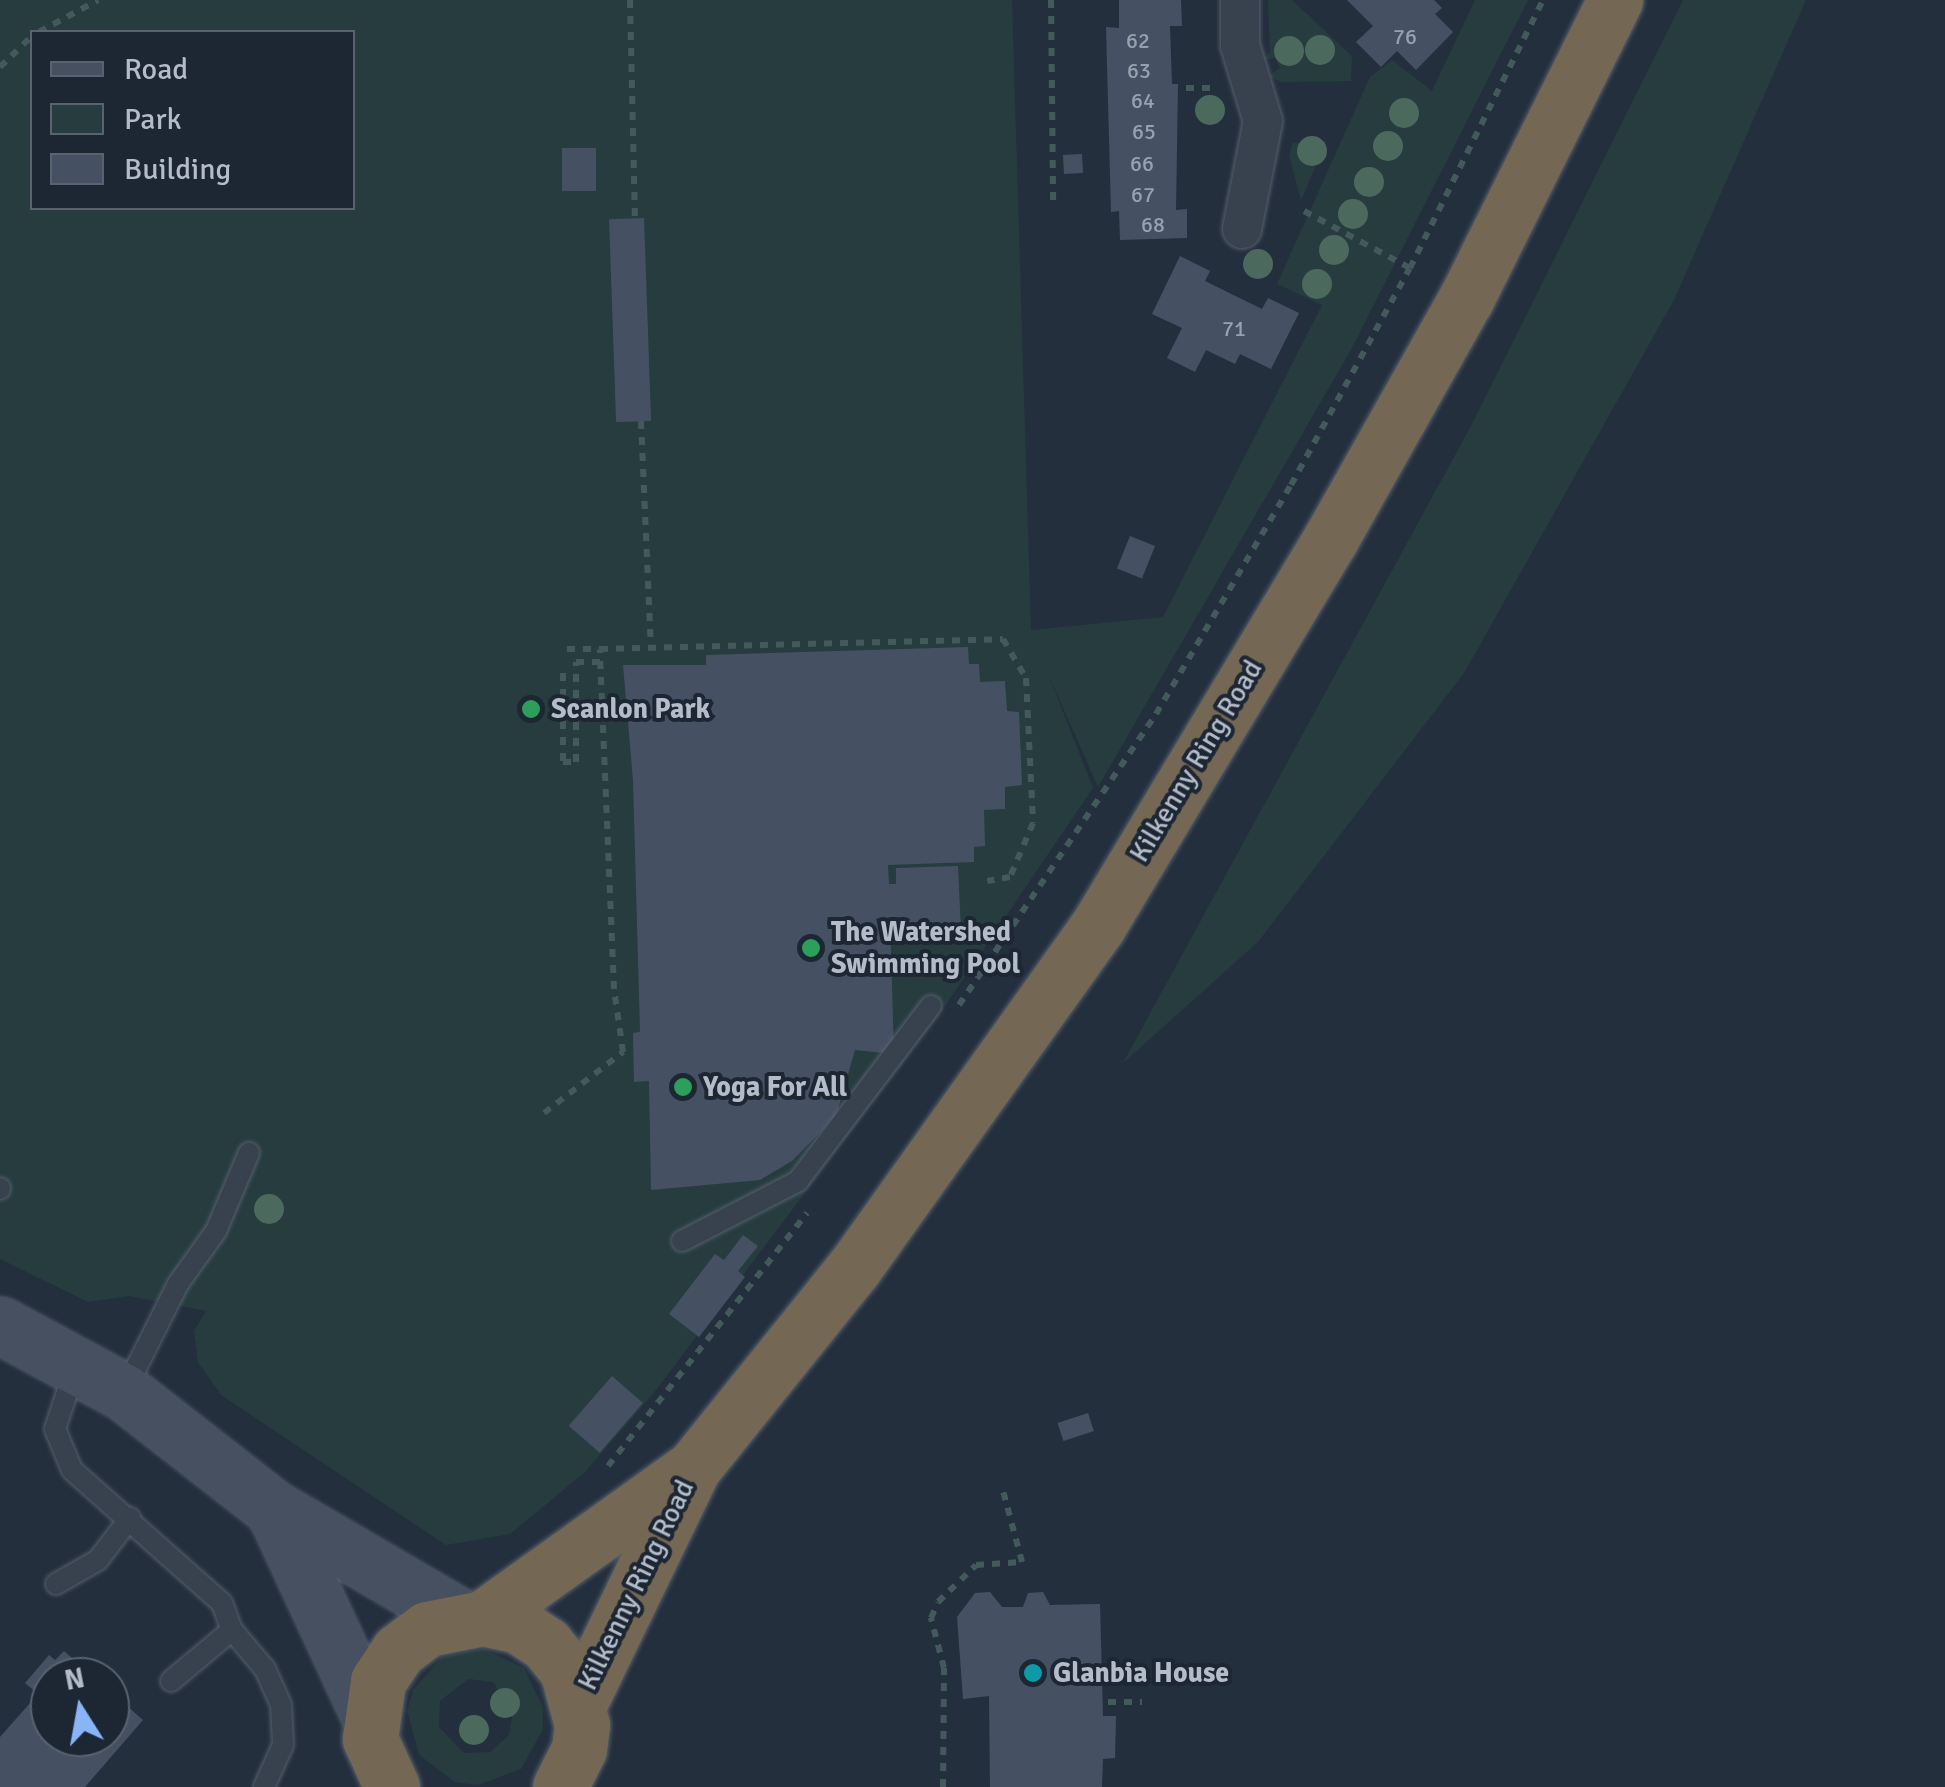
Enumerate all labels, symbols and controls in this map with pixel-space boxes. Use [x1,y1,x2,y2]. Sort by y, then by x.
house number: 76 [1393,24,1417,50]
house number: 62 [1126,28,1150,54]
legend [30,30,355,210]
text: Road [124,51,188,88]
house number: 63 [1127,58,1151,84]
house number: 64 [1131,88,1155,114]
text: Park [124,101,182,138]
house number: 65 [1132,119,1156,145]
text: Building [124,151,231,188]
house number: 66 [1130,151,1154,177]
house number: 67 [1131,182,1155,208]
house number: 68 [1141,212,1165,238]
house number: 71 [1222,316,1246,342]
street label: Kilkenny Ring Road [1122,654,1270,868]
place label: Scanlon Park [551,692,710,726]
marker: Scanlon Park [520,698,542,720]
place label: The Watershed Swimming Pool [831,915,1020,981]
marker: The Watershed Swimming Pool [800,937,822,959]
place label: Yoga For All [703,1070,847,1104]
marker: Yoga For All [672,1076,694,1098]
street label: Kilkenny Ring Road [571,1474,701,1696]
place label: Glanbia House [1053,1656,1229,1690]
north arrow [30,1657,130,1757]
text: N [62,1661,87,1698]
marker: Glanbia House [1022,1662,1044,1684]

